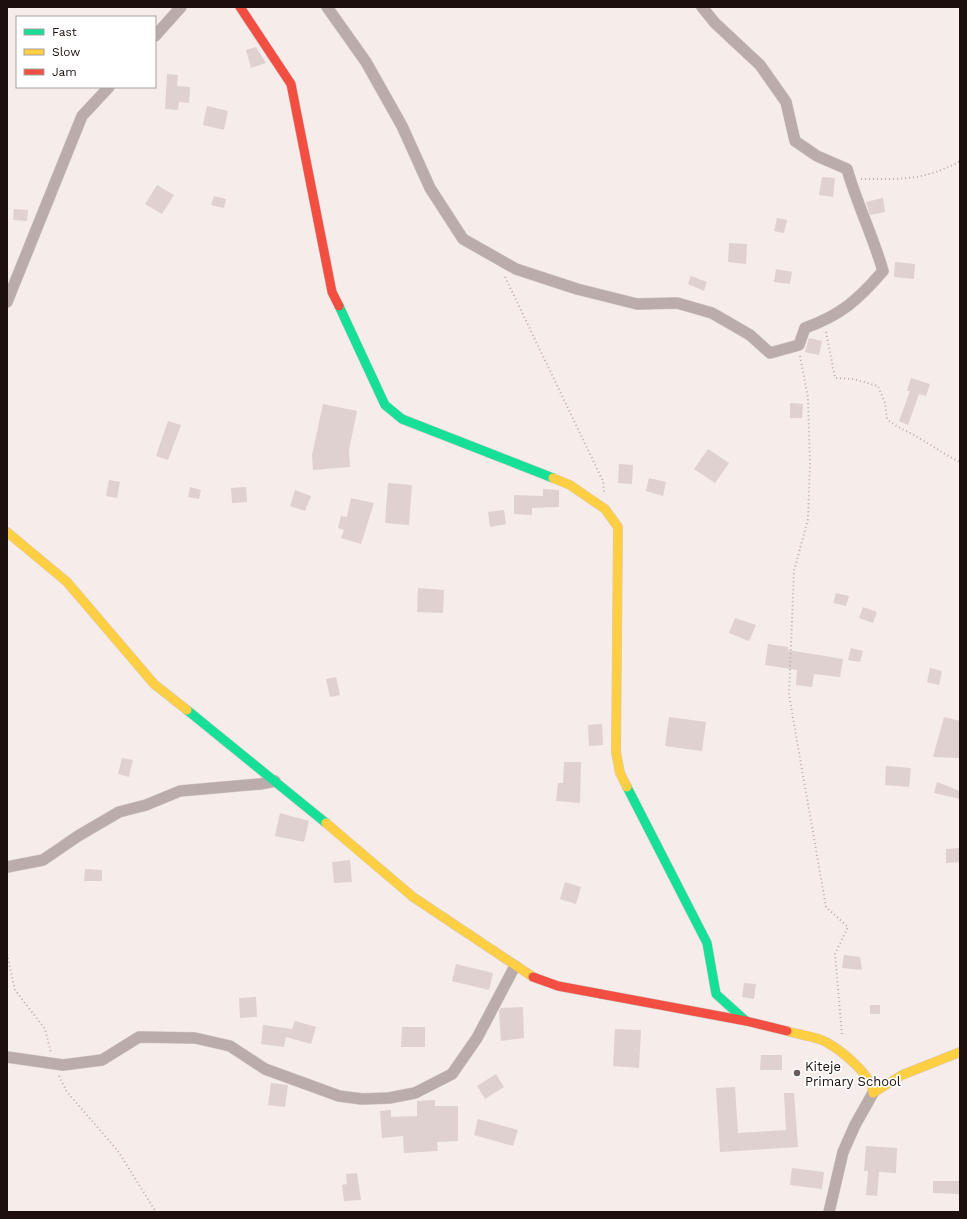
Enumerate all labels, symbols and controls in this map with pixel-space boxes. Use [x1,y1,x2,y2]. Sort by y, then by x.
legend [16,16,156,88]
text: Fast [52,25,77,39]
text: Slow [52,45,80,59]
text: Jam [52,65,77,79]
place label: Kiteje Primary School [805,1059,901,1089]
marker: Kiteje Primary School [792,1068,802,1078]

